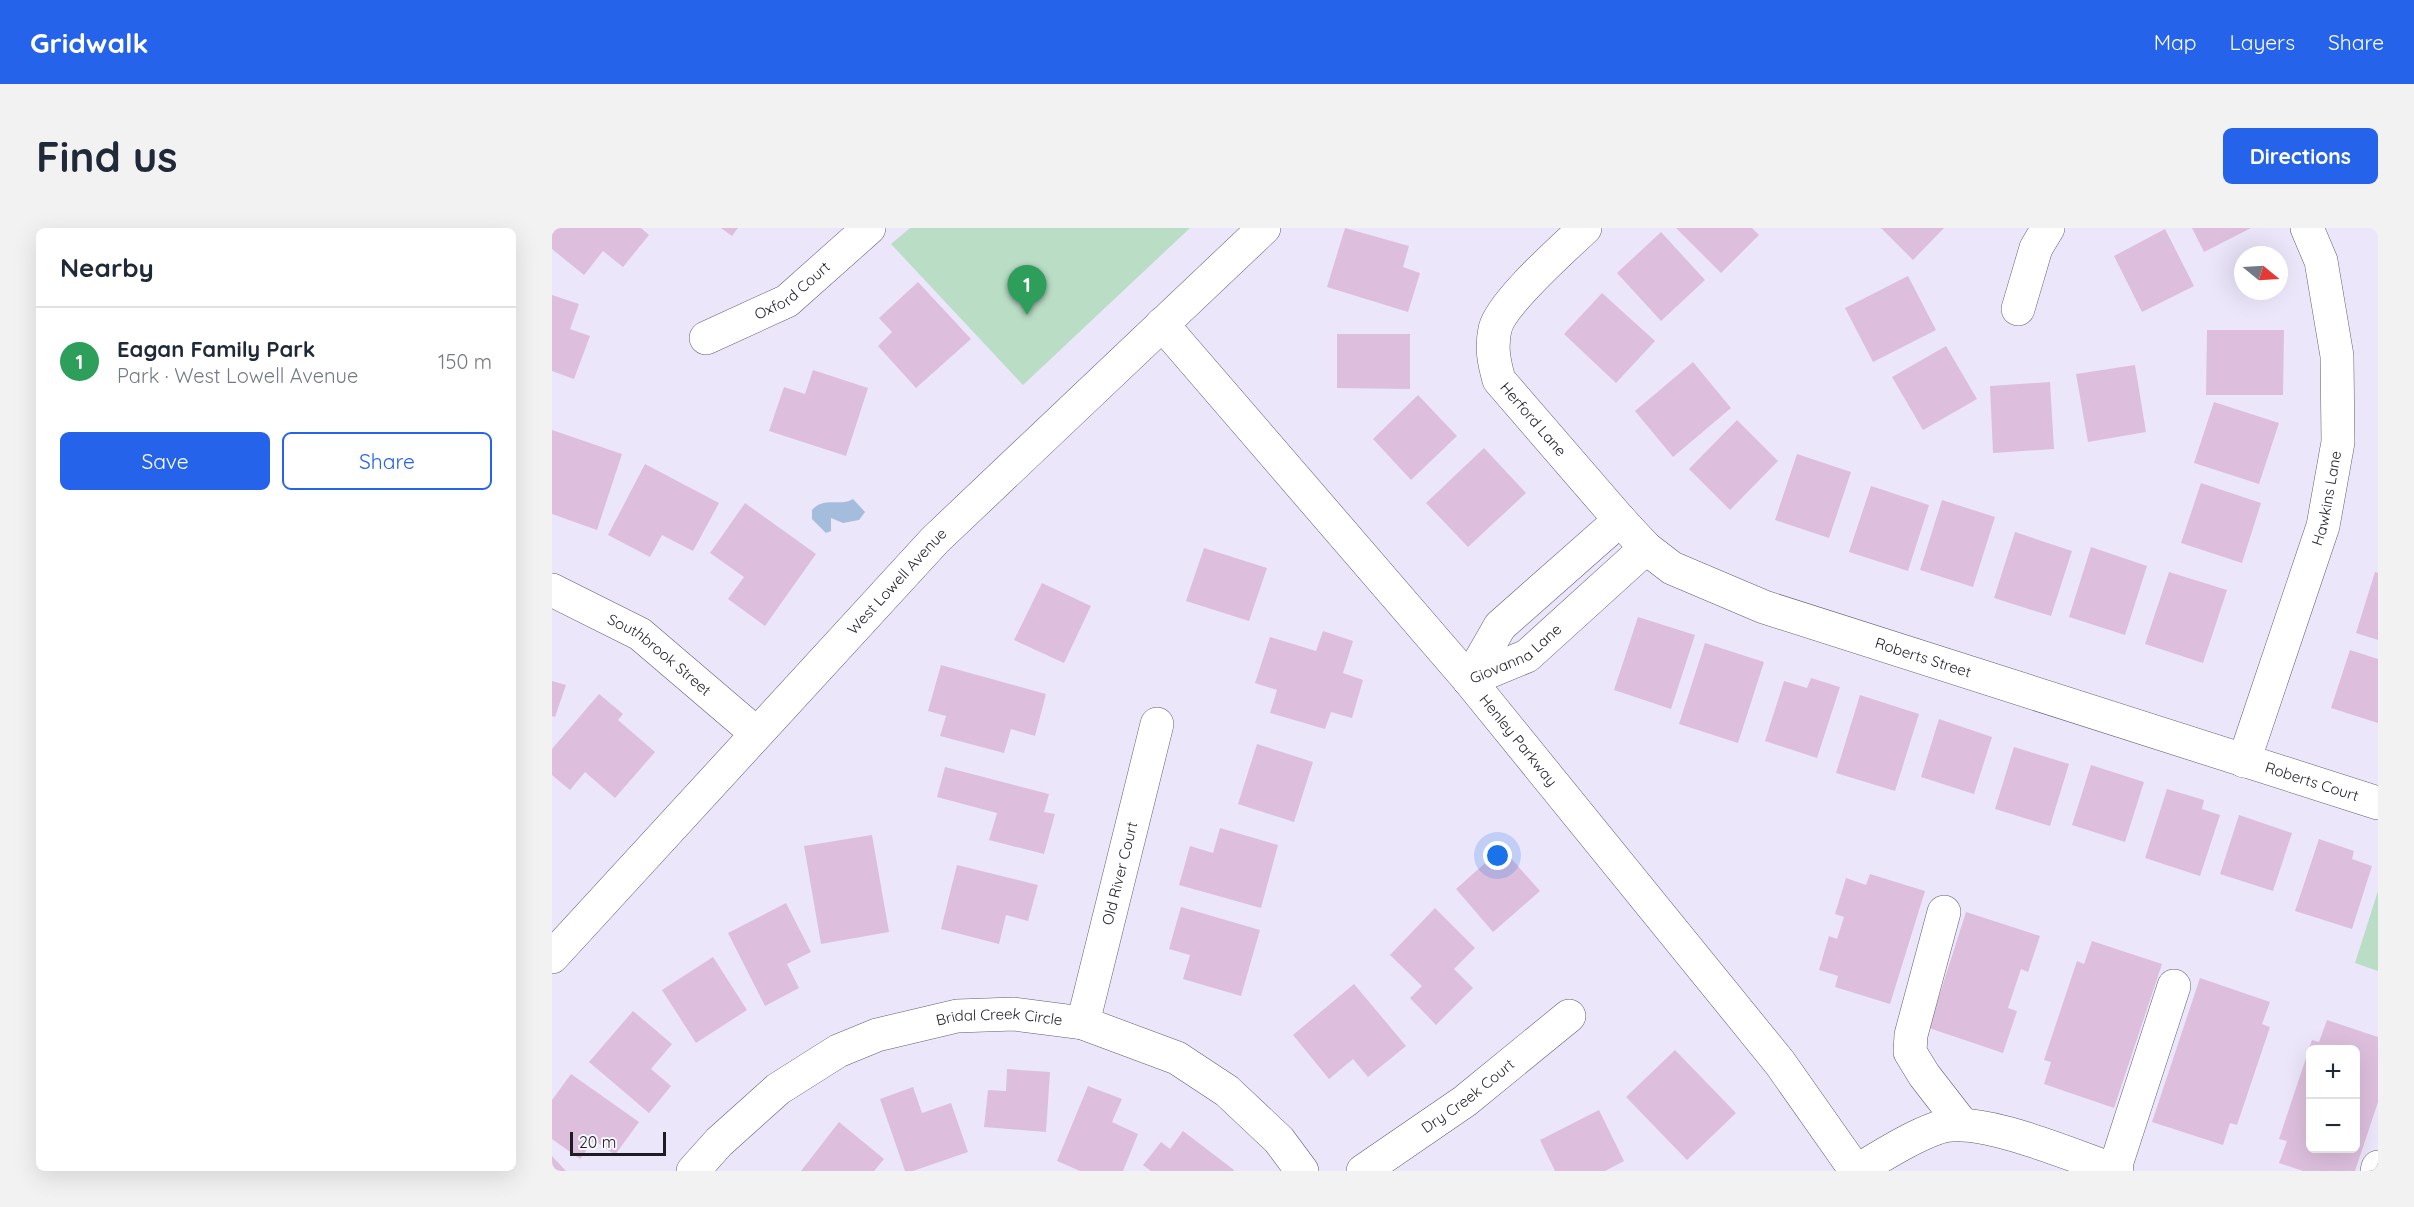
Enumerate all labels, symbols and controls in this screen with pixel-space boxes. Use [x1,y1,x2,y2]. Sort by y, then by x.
text: Gridwalk [30,25,149,60]
text: Map [2154,29,2197,55]
text: Layers [2230,29,2295,55]
text: Share [2328,29,2384,55]
button: Directions [2223,128,2378,184]
text: Find us [36,130,178,183]
north arrow [2234,246,2288,300]
text: Nearby [60,251,154,284]
street label: Oxford Court [751,257,834,324]
pin: 1 [1008,266,1046,315]
text: Eagan Family Park [117,335,315,363]
text: 1 [76,349,83,374]
text: 150 m [438,349,492,374]
text: Park · West Lowell Avenue [117,363,358,388]
street label: Herford Lane [1496,378,1571,460]
button: Save [60,432,270,490]
button: Share [282,432,492,490]
street label: Hawkins Lane [2307,449,2345,548]
street label: West Lowell Avenue [843,524,951,638]
street label: Southbrook Street [605,609,715,700]
street label: Giovanna Lane [1467,619,1565,688]
street label: Roberts Street [1873,633,1974,682]
street label: Henley Parkway [1475,690,1562,790]
street label: Roberts Court [2263,758,2361,805]
street label: Old River Court [1098,820,1141,927]
your location [1483,841,1512,870]
street label: Bridal Creek Circle [934,1004,1064,1030]
map controls [2306,1045,2360,1153]
button: + [2306,1045,2360,1099]
street label: Dry Creek Court [1418,1055,1518,1137]
button: − [2306,1099,2360,1153]
scale bar [570,1129,666,1156]
text: 20 m [579,1132,616,1152]

